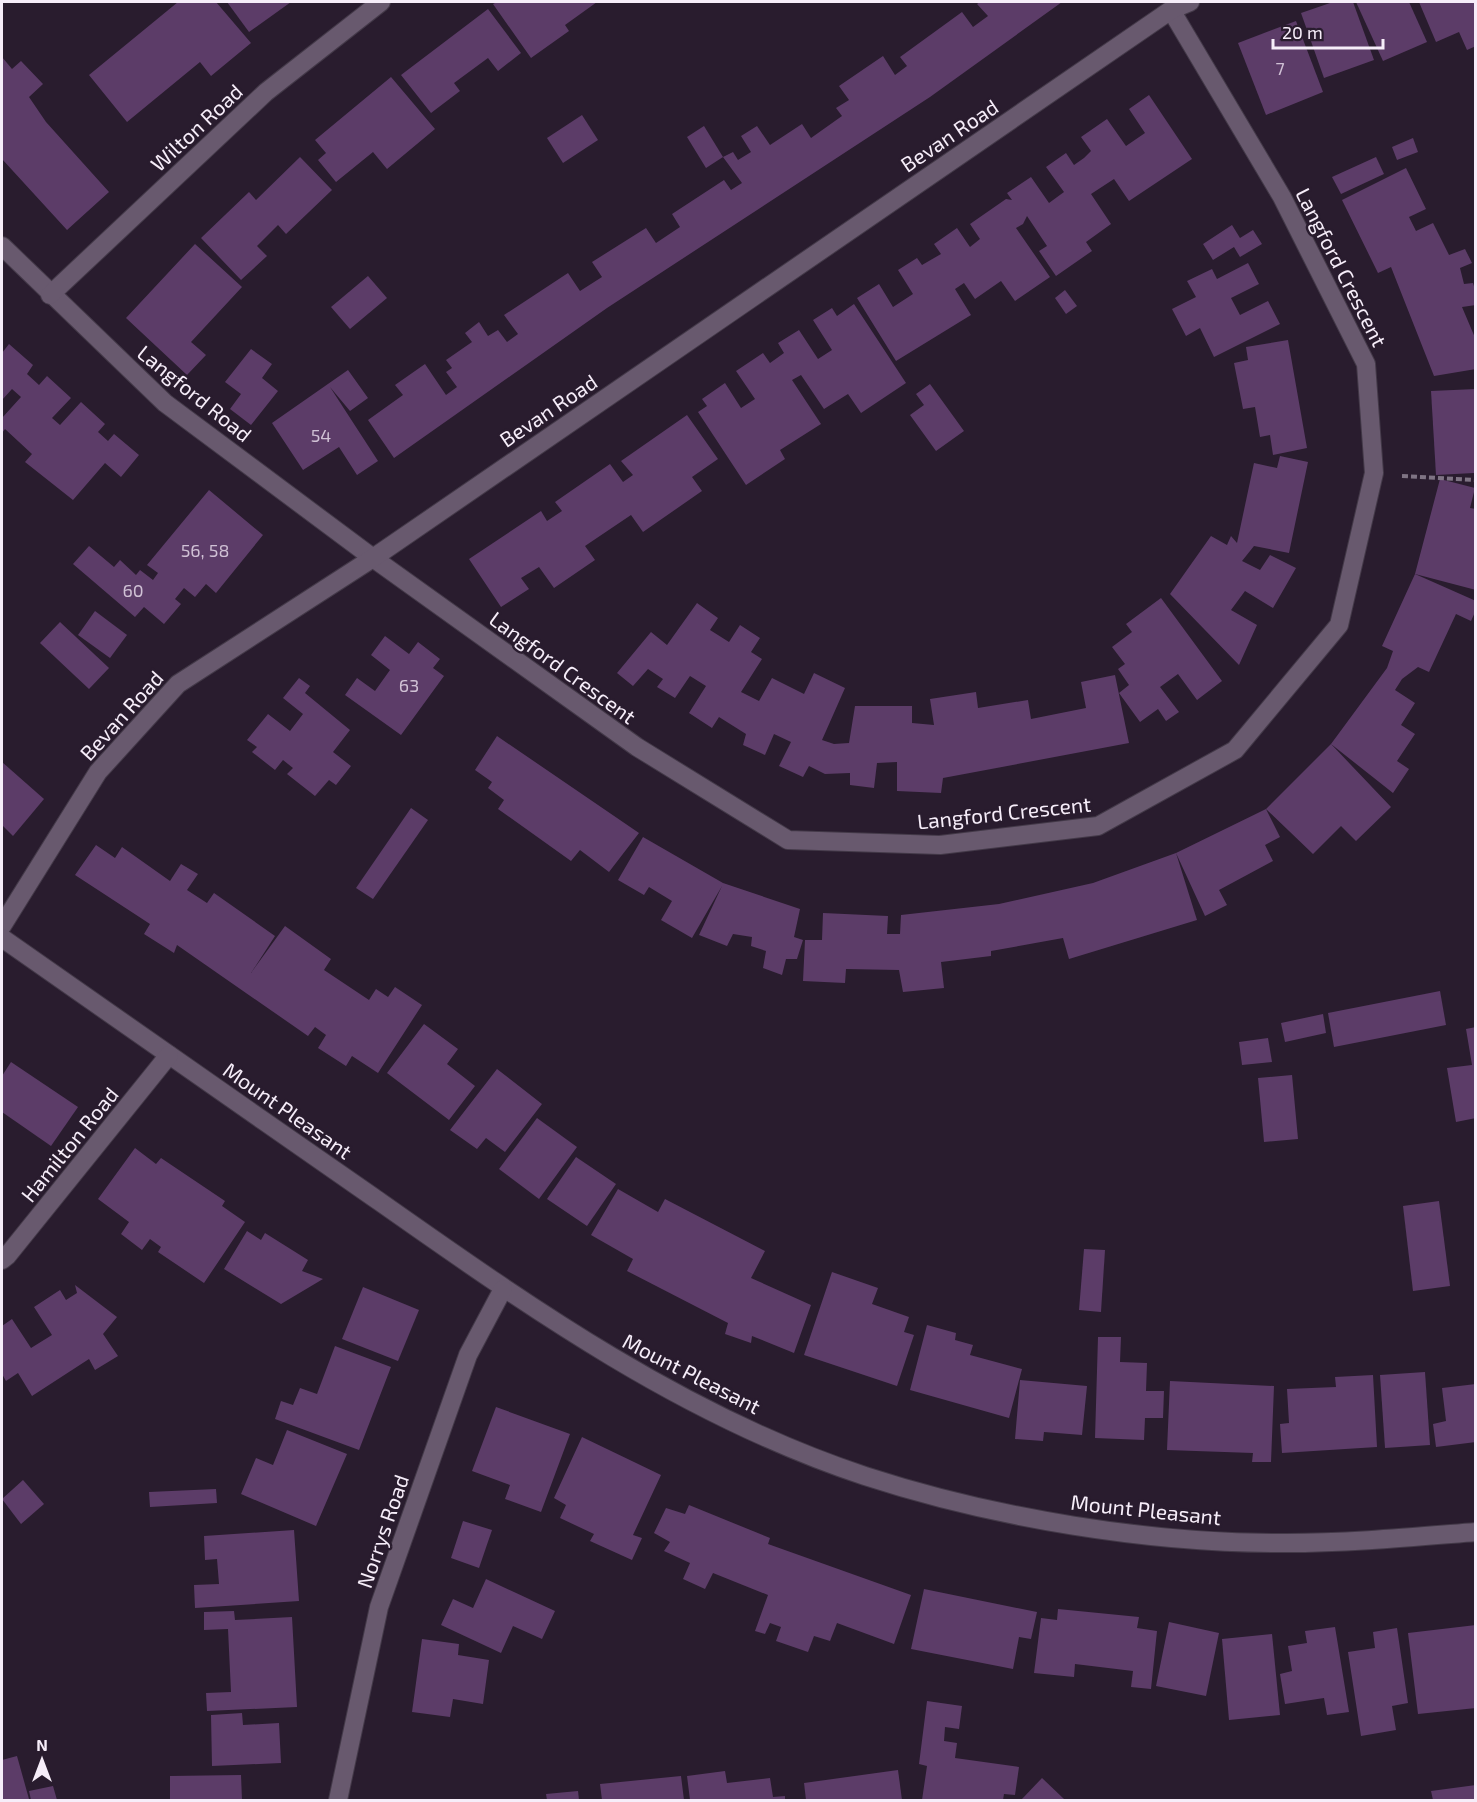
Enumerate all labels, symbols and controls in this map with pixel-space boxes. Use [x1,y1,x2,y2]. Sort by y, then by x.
scale bar [1273,12,1382,50]
text: 20 m [1282,21,1323,43]
house number: 7 [1275,57,1285,79]
street label: Wilton Road [145,78,247,176]
street label: Bevan Road [896,93,1002,177]
street label: Langford Crescent [1291,184,1393,350]
street label: Langford Road [133,339,257,447]
street label: Bevan Road [495,368,601,452]
house number: 54 [311,424,331,446]
house number: 56, 58 [181,539,229,561]
house number: 60 [122,579,144,601]
street label: Langford Crescent [485,606,641,728]
street label: Bevan Road [74,665,168,765]
house number: 63 [399,674,419,696]
street label: Langford Crescent [916,790,1092,834]
street label: Mount Pleasant [219,1056,357,1164]
street label: Hamilton Road [15,1082,123,1206]
street label: Mount Pleasant [619,1328,765,1418]
street label: Norrys Road [351,1471,413,1591]
street label: Mount Pleasant [1070,1489,1222,1529]
north arrow [12,1730,72,1790]
text: N [36,1735,48,1754]

